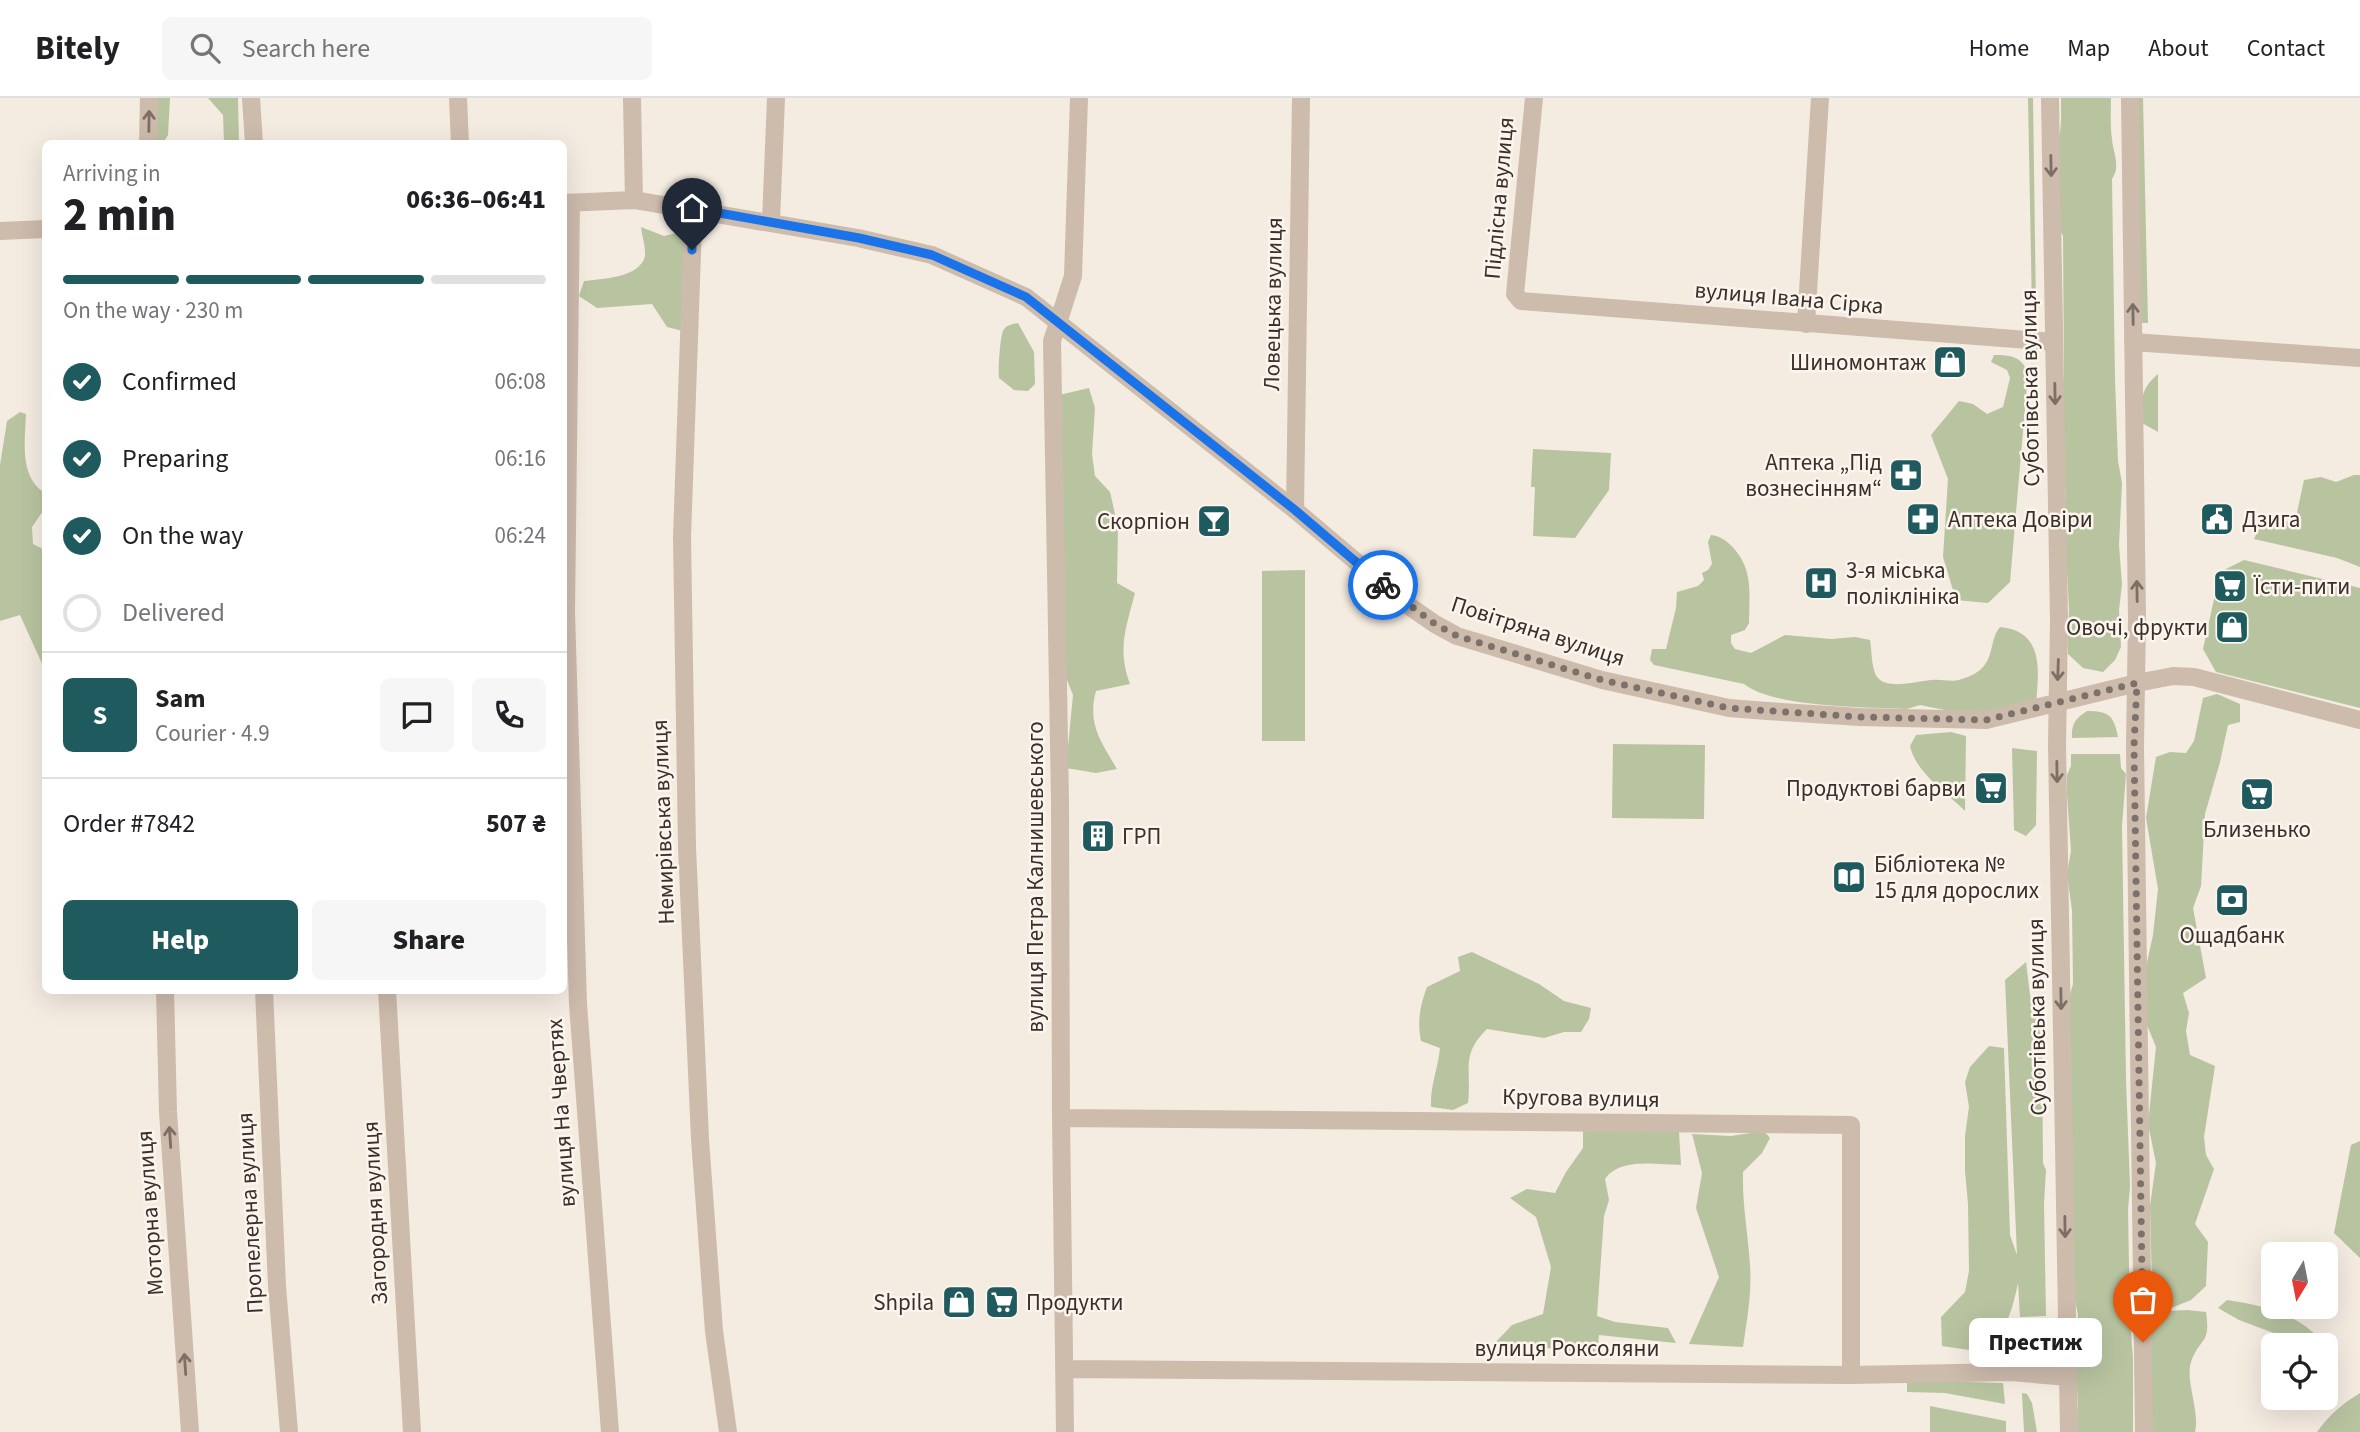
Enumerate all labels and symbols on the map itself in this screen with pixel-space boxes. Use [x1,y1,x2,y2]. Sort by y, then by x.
one-way arrow [142,110,155,133]
street label: Підлісна вулиця [1475,116,1523,280]
one-way arrow [2045,154,2058,177]
pin [662,178,722,250]
street label: Ловецька вулиця [1255,217,1291,391]
street label: вулиця Івана Сірка [1693,273,1885,323]
street label: Суботівська вулиця [2012,289,2048,487]
one-way arrow [2126,303,2140,326]
shop icon: Шиномонтаж [1931,343,1969,381]
place label: Шиномонтаж [1790,346,1926,379]
one-way arrow [2048,382,2062,405]
place label: Аптека „Під вознесінням“ [1745,446,1882,505]
pharmacy icon: Аптека „Під вознесінням“ [1887,456,1925,494]
pharmacy icon: Аптека Довіри [1904,500,1942,538]
public building icon: Дзига [2198,500,2236,538]
bar icon: Скорпіон [1195,502,1233,540]
place label: Аптека Довіри [1948,503,2093,536]
place label: Дзига [2242,503,2300,536]
place label: Скорпіон [1097,505,1190,538]
courier [1348,550,1418,620]
place label: 3-я міська поліклініка [1846,554,1960,613]
hospital icon: 3-я міська поліклініка [1802,564,1840,602]
supermarket icon: Їсти-пити [2211,567,2249,605]
place label: Їсти-пити [2253,570,2350,603]
one-way arrow [2130,579,2143,602]
street label: Повітряна вулиця [1447,587,1629,675]
shop icon: Овочі, фрукти [2213,608,2251,646]
place label: Овочі, фрукти [2066,611,2208,644]
one-way arrow [2051,658,2064,681]
street label: Немирівська вулиця [643,719,683,925]
street label: вулиця Петра Калнишевського [1019,721,1052,1033]
one-way arrow [2051,760,2064,783]
supermarket icon: Продуктові барви [1972,769,2010,807]
place label: Продуктові барви [1786,772,1966,805]
supermarket icon: Близенько [2238,775,2276,813]
place label: Близенько [2203,813,2311,846]
building icon: ГРП [1079,817,1117,855]
place label: ГРП [1122,820,1161,853]
place label: Бібліотека № 15 для дорослих [1874,848,2039,907]
library icon: Бібліотека № 15 для дорослих [1830,858,1868,896]
bank icon: Ощадбанк [2213,881,2251,919]
street label: Суботівська вулиця [2019,918,2055,1116]
place label: Ощадбанк [2180,919,2285,952]
one-way arrow [2054,987,2068,1010]
street label: вулиця На Чвертях [538,1018,584,1208]
street label: Кругова вулиця [1502,1080,1660,1116]
street label: Пропелерна вулиця [228,1111,272,1315]
street label: Загородня вулиця [354,1120,396,1306]
one-way arrow [163,1126,176,1149]
street label: Моторна вулиця [128,1129,172,1297]
one-way arrow [2058,1215,2071,1238]
north arrow [2261,1242,2338,1320]
pin [2113,1270,2173,1342]
shop icon: Shpila [940,1283,978,1321]
supermarket icon: Продукти [983,1283,1021,1321]
place label: Shpila [873,1286,934,1319]
place label: Продукти [1026,1286,1124,1319]
callout: Престиж [1968,1318,2101,1366]
street label: вулиця Роксоляни [1474,1332,1660,1365]
one-way arrow [178,1353,191,1376]

